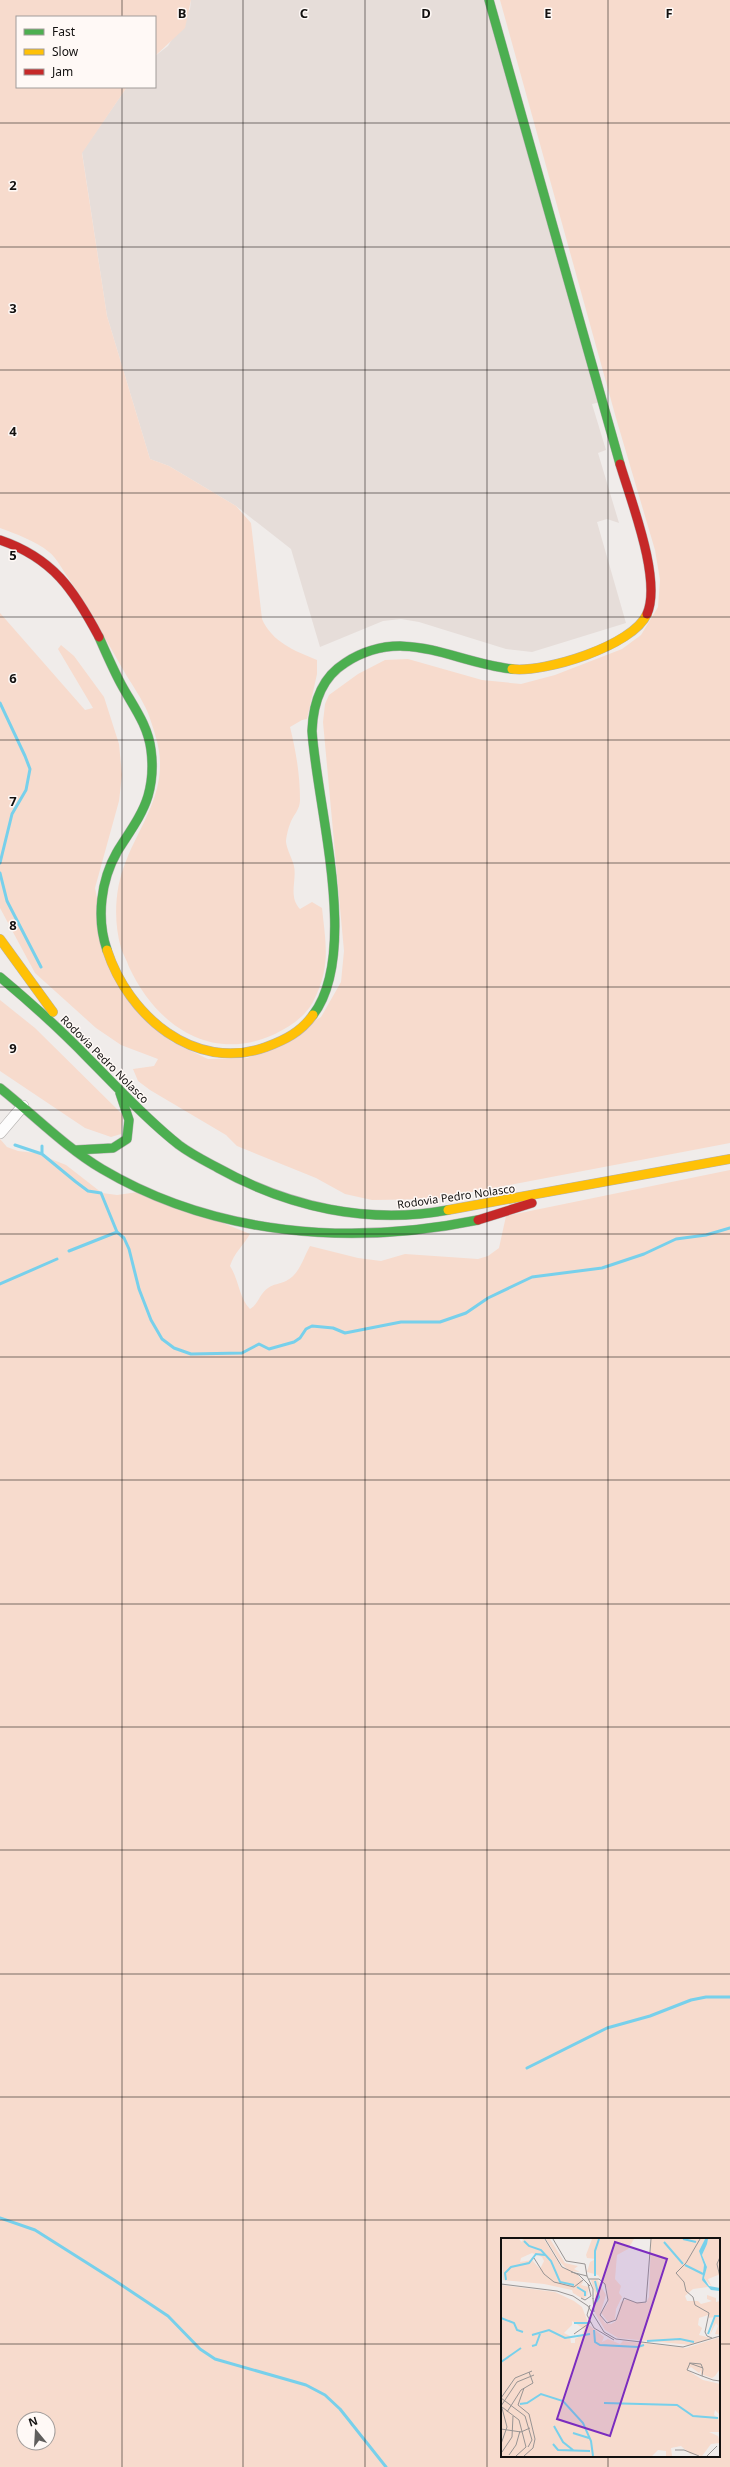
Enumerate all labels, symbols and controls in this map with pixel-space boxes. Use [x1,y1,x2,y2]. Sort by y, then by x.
text: B [178,4,186,22]
text: C [300,4,308,22]
text: D [421,4,431,22]
text: E [544,4,552,22]
text: F [665,4,673,22]
legend [16,16,156,88]
text: Fast [52,23,76,40]
text: Slow [52,43,79,60]
text: Jam [51,63,73,80]
text: 2 [9,176,17,194]
text: 3 [9,299,17,317]
text: 4 [9,422,17,440]
text: 5 [9,546,17,564]
text: 6 [9,669,17,687]
text: 7 [9,792,17,810]
text: 8 [9,916,17,934]
street label: Rodovia Pedro Nolasco [58,1012,153,1107]
text: 9 [9,1039,17,1057]
street label: Rodovia Pedro Nolasco [396,1180,516,1212]
inset map [501,2238,720,2457]
north arrow [16,2411,56,2451]
text: N [26,2412,39,2430]

